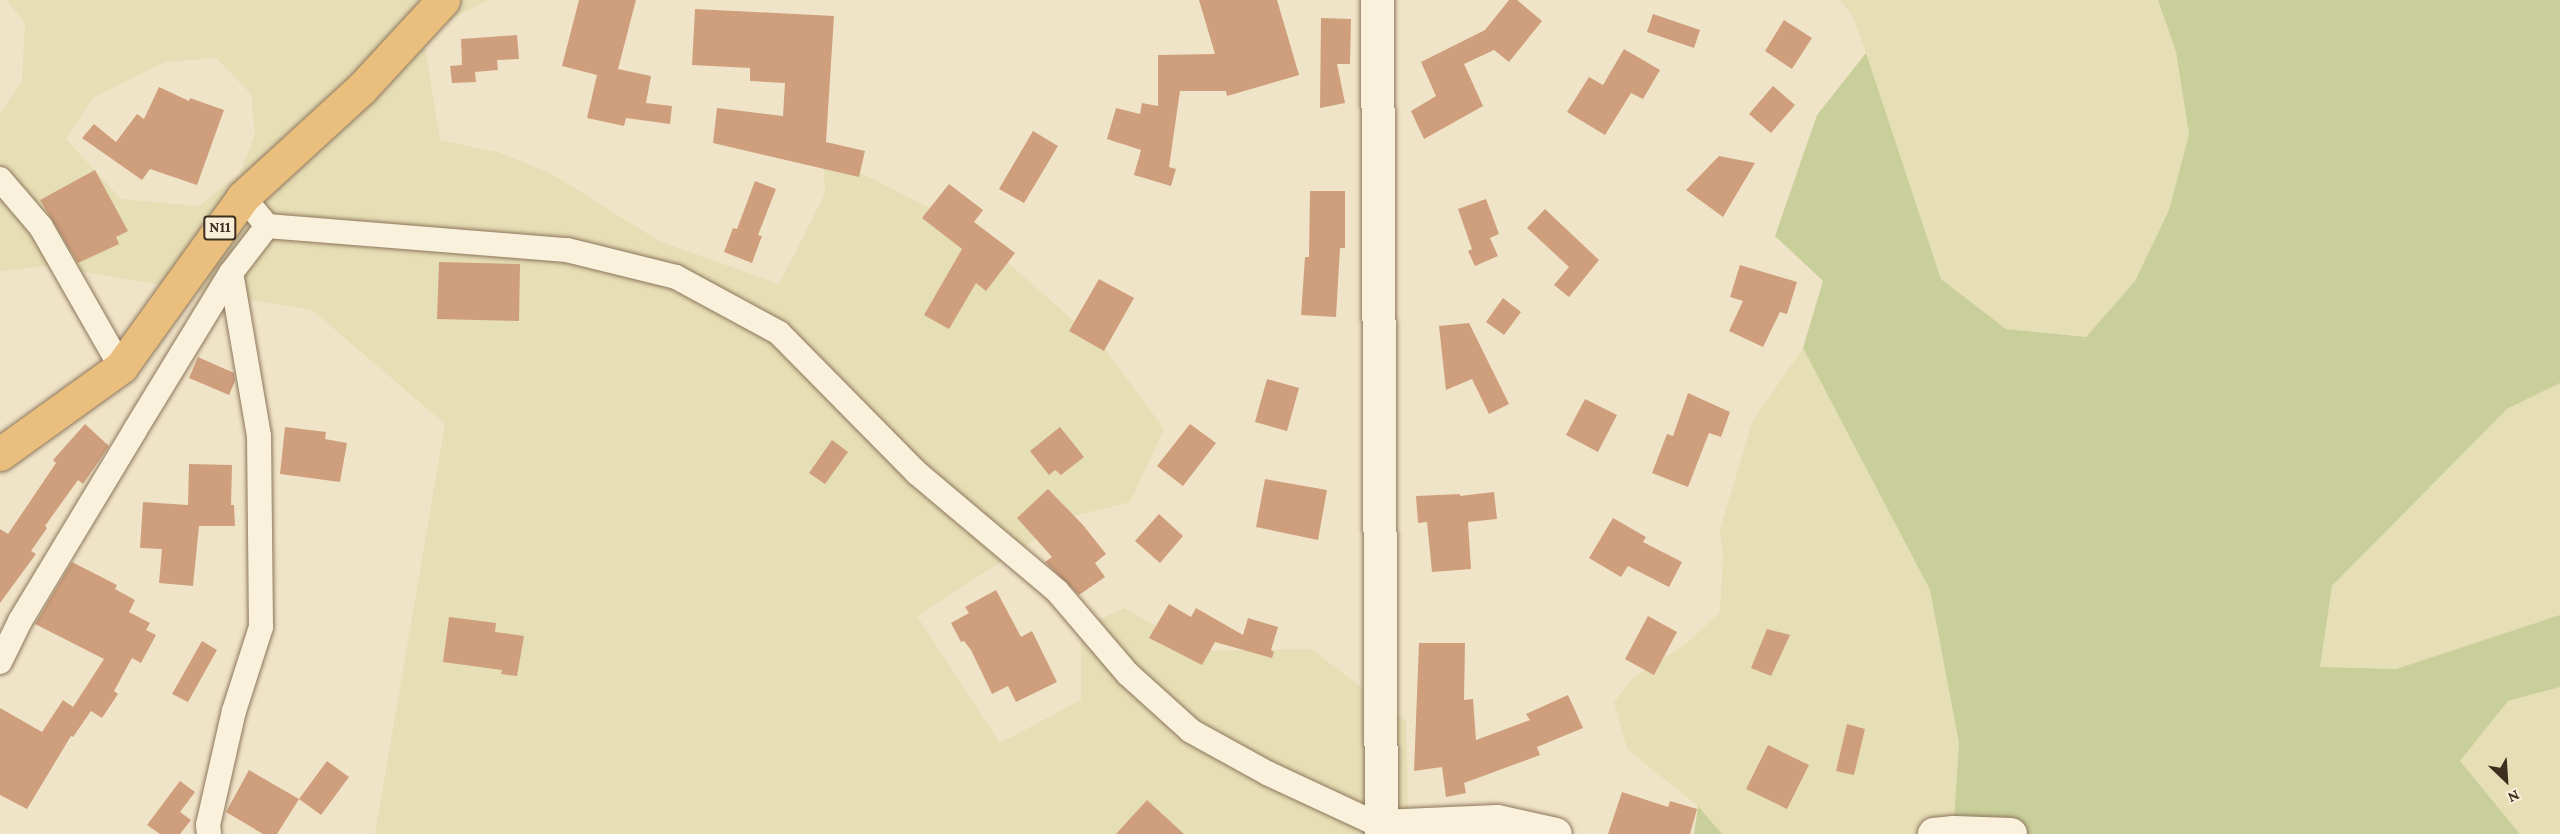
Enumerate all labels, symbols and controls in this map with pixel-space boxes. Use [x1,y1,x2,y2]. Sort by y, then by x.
road number: N11 [202,216,238,240]
north arrow [2476,750,2536,810]
text: N [2505,787,2522,807]

